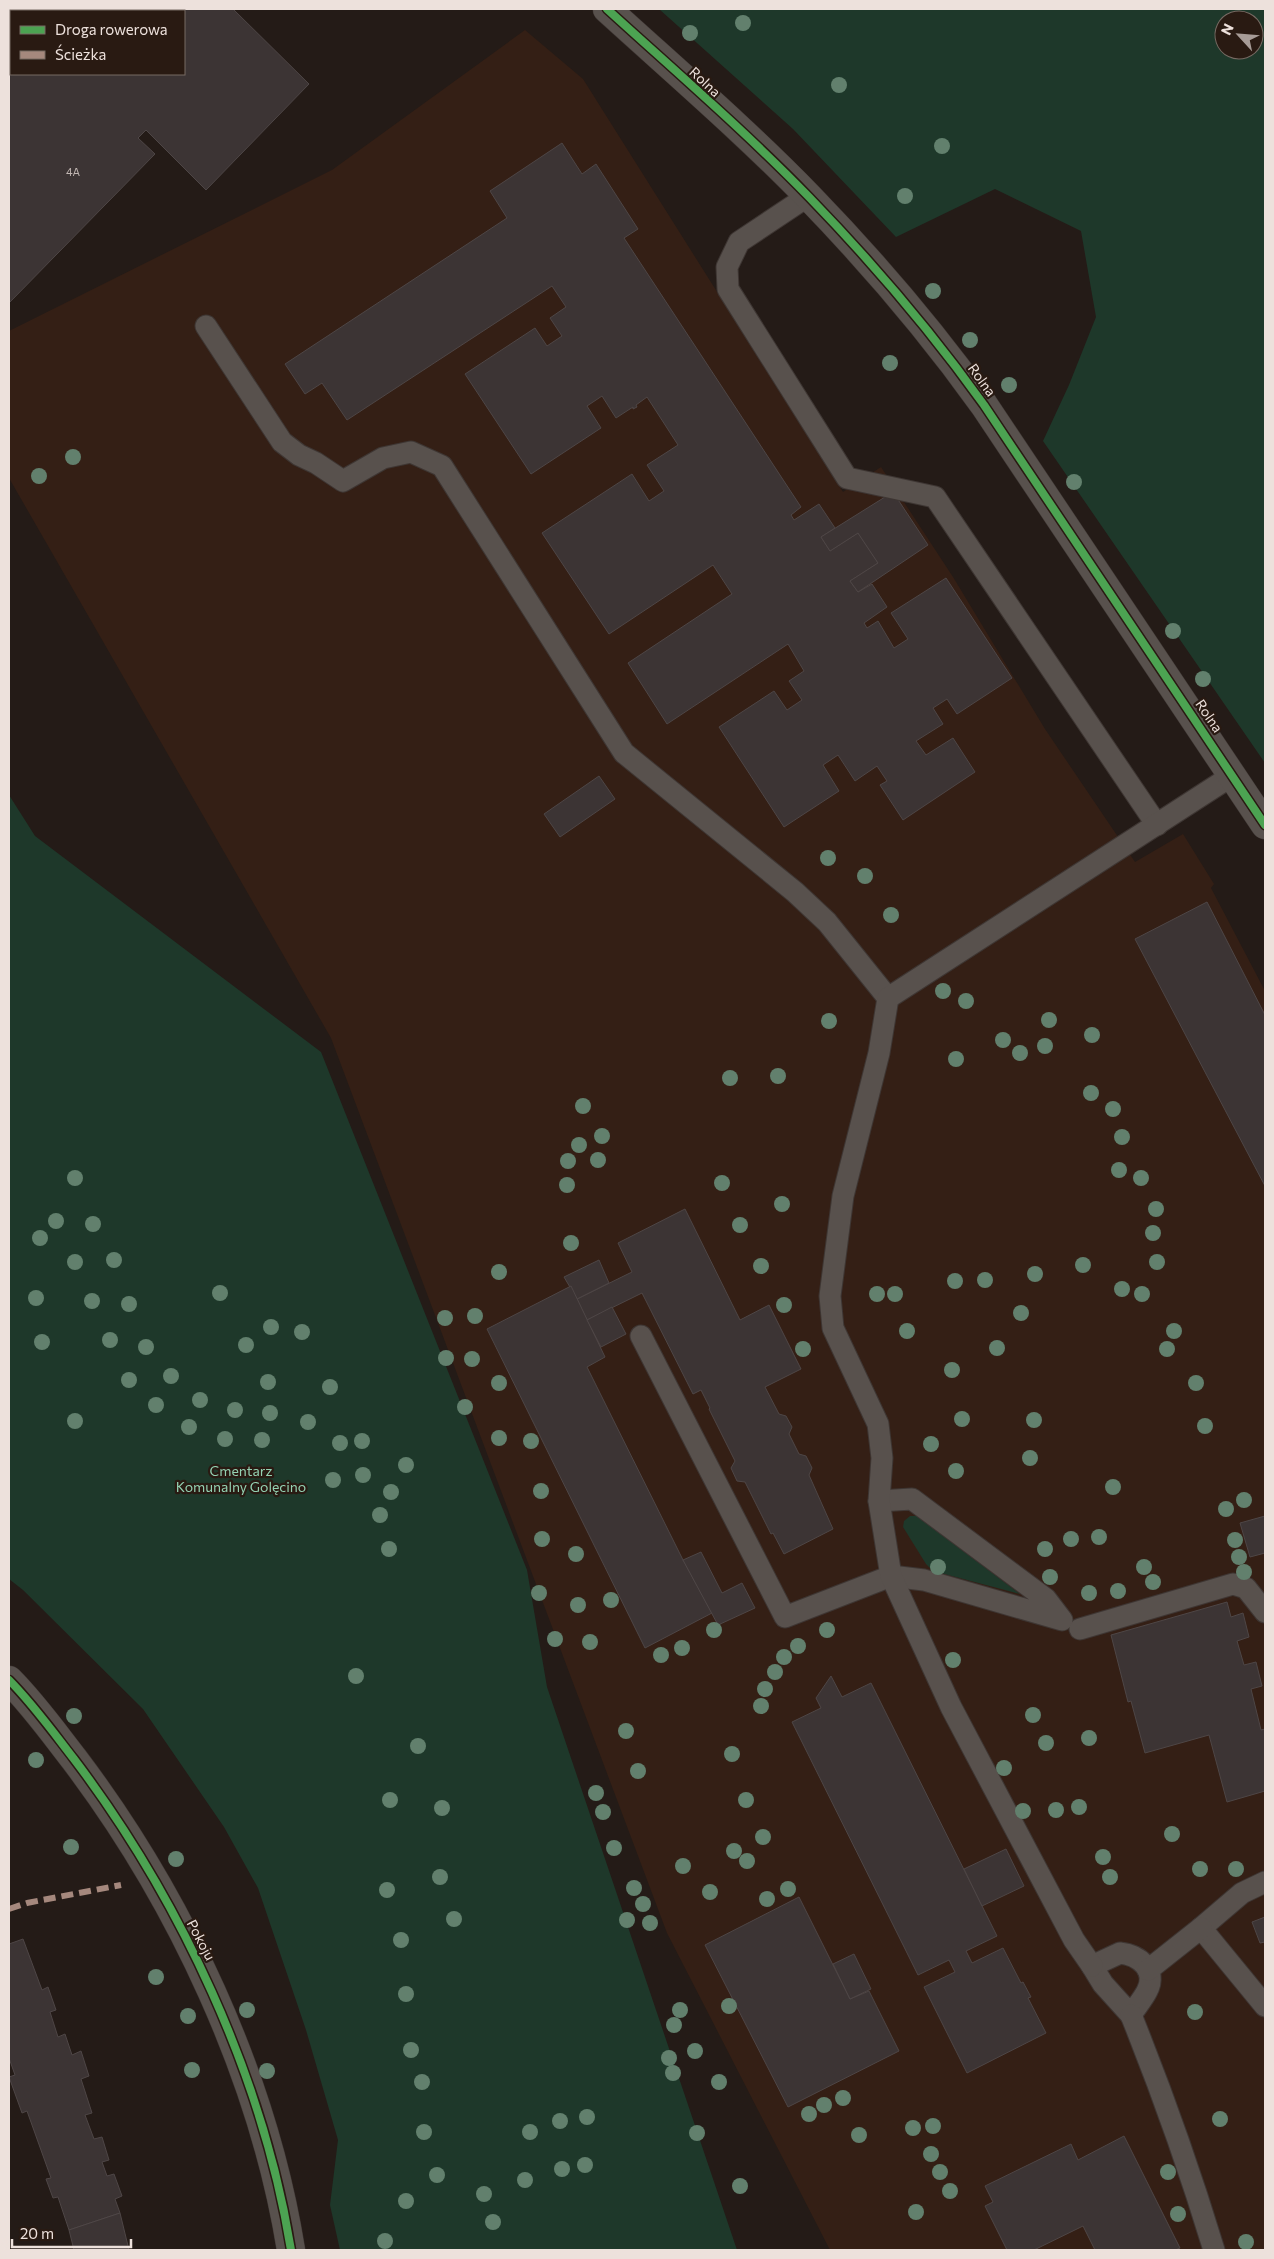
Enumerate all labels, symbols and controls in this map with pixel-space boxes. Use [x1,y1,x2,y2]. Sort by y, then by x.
legend [10,10,185,75]
north arrow [1214,10,1264,60]
text: Droga rowerowa [55,20,168,38]
text: N [1217,21,1237,38]
text: Ścieżka [55,44,106,63]
street label: Rolna [686,63,724,100]
house number: 4A [66,165,80,178]
street label: Rolna [965,360,1000,399]
street label: Rolna [1192,696,1227,735]
park label: Cmentarz Komunalny Golęcino [176,1462,306,1495]
street label: Pokoju [184,1916,219,1963]
scale bar [12,2216,131,2248]
text: 20 m [20,2224,54,2242]

